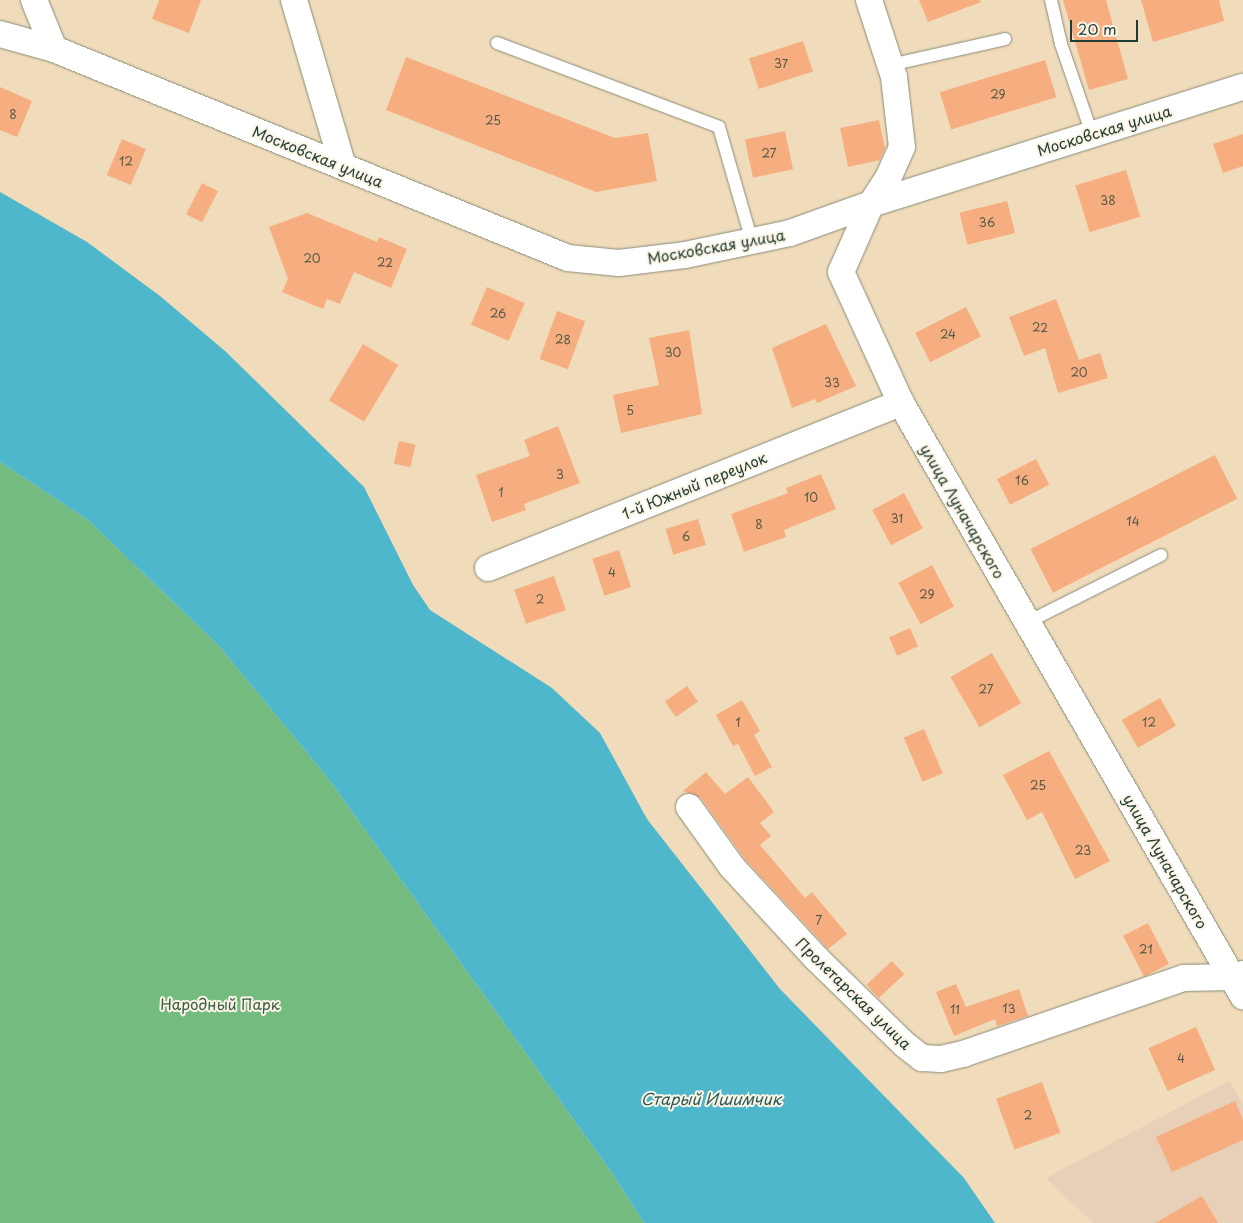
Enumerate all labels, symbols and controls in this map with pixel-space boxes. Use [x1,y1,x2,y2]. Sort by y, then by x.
scale bar [1073,10,1140,42]
text: 20 m [1078,17,1117,40]
house number: 37 [774,57,788,71]
house number: 29 [990,88,1006,102]
street label: Московская улица [1034,101,1174,159]
house number: 8 [9,108,17,122]
house number: 25 [485,114,501,128]
street label: Московская улица [250,121,386,191]
house number: 27 [762,147,776,161]
house number: 12 [119,155,133,169]
house number: 38 [1100,194,1116,208]
house number: 36 [979,216,995,230]
street label: Московская улица [645,225,787,267]
house number: 20 [303,252,321,266]
house number: 22 [377,256,393,270]
house number: 26 [490,307,506,321]
house number: 22 [1032,321,1048,335]
house number: 24 [940,328,956,342]
house number: 28 [555,333,571,347]
house number: 30 [665,346,681,360]
house number: 20 [1070,366,1088,380]
house number: 33 [824,376,840,390]
house number: 5 [626,404,634,418]
street label: улица Луначарского [917,440,1009,582]
street label: 1-й Южный переулок [618,447,770,523]
house number: 3 [556,468,564,482]
house number: 16 [1015,474,1029,488]
house number: 1 [498,486,504,500]
house number: 10 [804,491,818,505]
house number: 31 [891,512,903,526]
house number: 14 [1126,515,1140,529]
house number: 8 [755,518,763,532]
house number: 6 [682,530,690,544]
house number: 4 [608,566,616,580]
house number: 29 [919,588,935,602]
house number: 2 [536,593,544,607]
house number: 27 [979,683,993,697]
house number: 1 [735,716,741,730]
house number: 12 [1142,716,1156,730]
house number: 25 [1030,779,1046,793]
street label: улица Луначарского [1120,790,1212,932]
house number: 23 [1075,844,1091,858]
house number: 7 [816,914,822,928]
street label: Пролетарская улица [792,933,916,1053]
house number: 21 [1139,943,1153,957]
park label: Народный Парк [160,995,280,1013]
house number: 13 [1002,1002,1016,1016]
house number: 11 [950,1003,960,1017]
house number: 4 [1177,1052,1185,1066]
water label: Старый Ишимчик [641,1088,781,1108]
house number: 2 [1024,1109,1032,1123]

